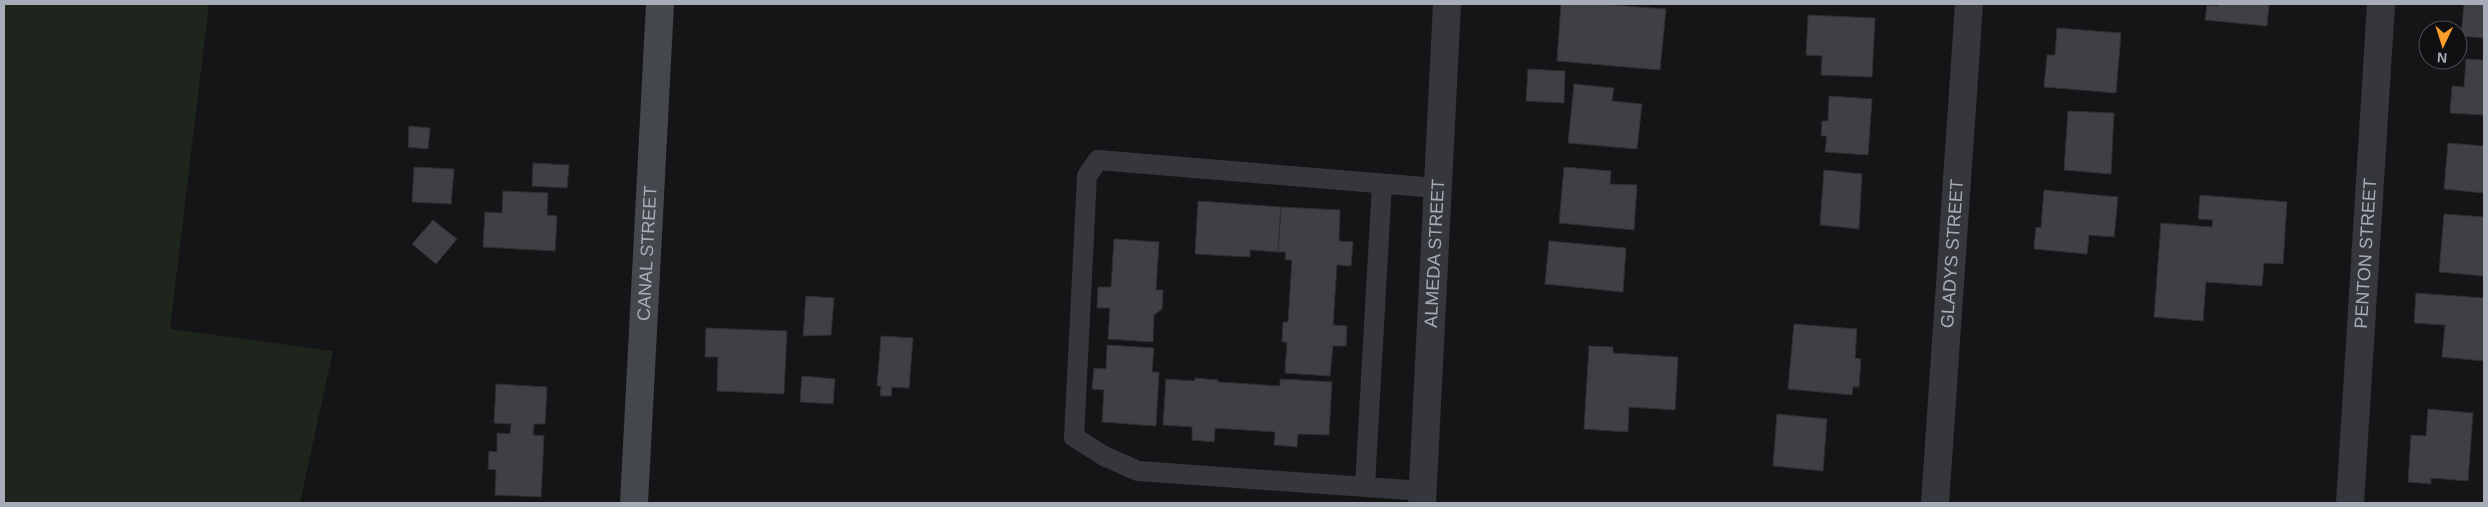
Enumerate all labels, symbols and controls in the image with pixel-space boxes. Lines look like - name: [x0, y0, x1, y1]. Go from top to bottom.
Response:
- north arrow: [2418, 20, 2468, 70]
- text: N: [2436, 50, 2448, 66]
- street label: ALMEDA STREET: [1421, 178, 1448, 328]
- street label: PENTON STREET: [2351, 178, 2380, 329]
- street label: GLADYS STREET: [1937, 179, 1967, 329]
- street label: CANAL STREET: [633, 185, 661, 321]

